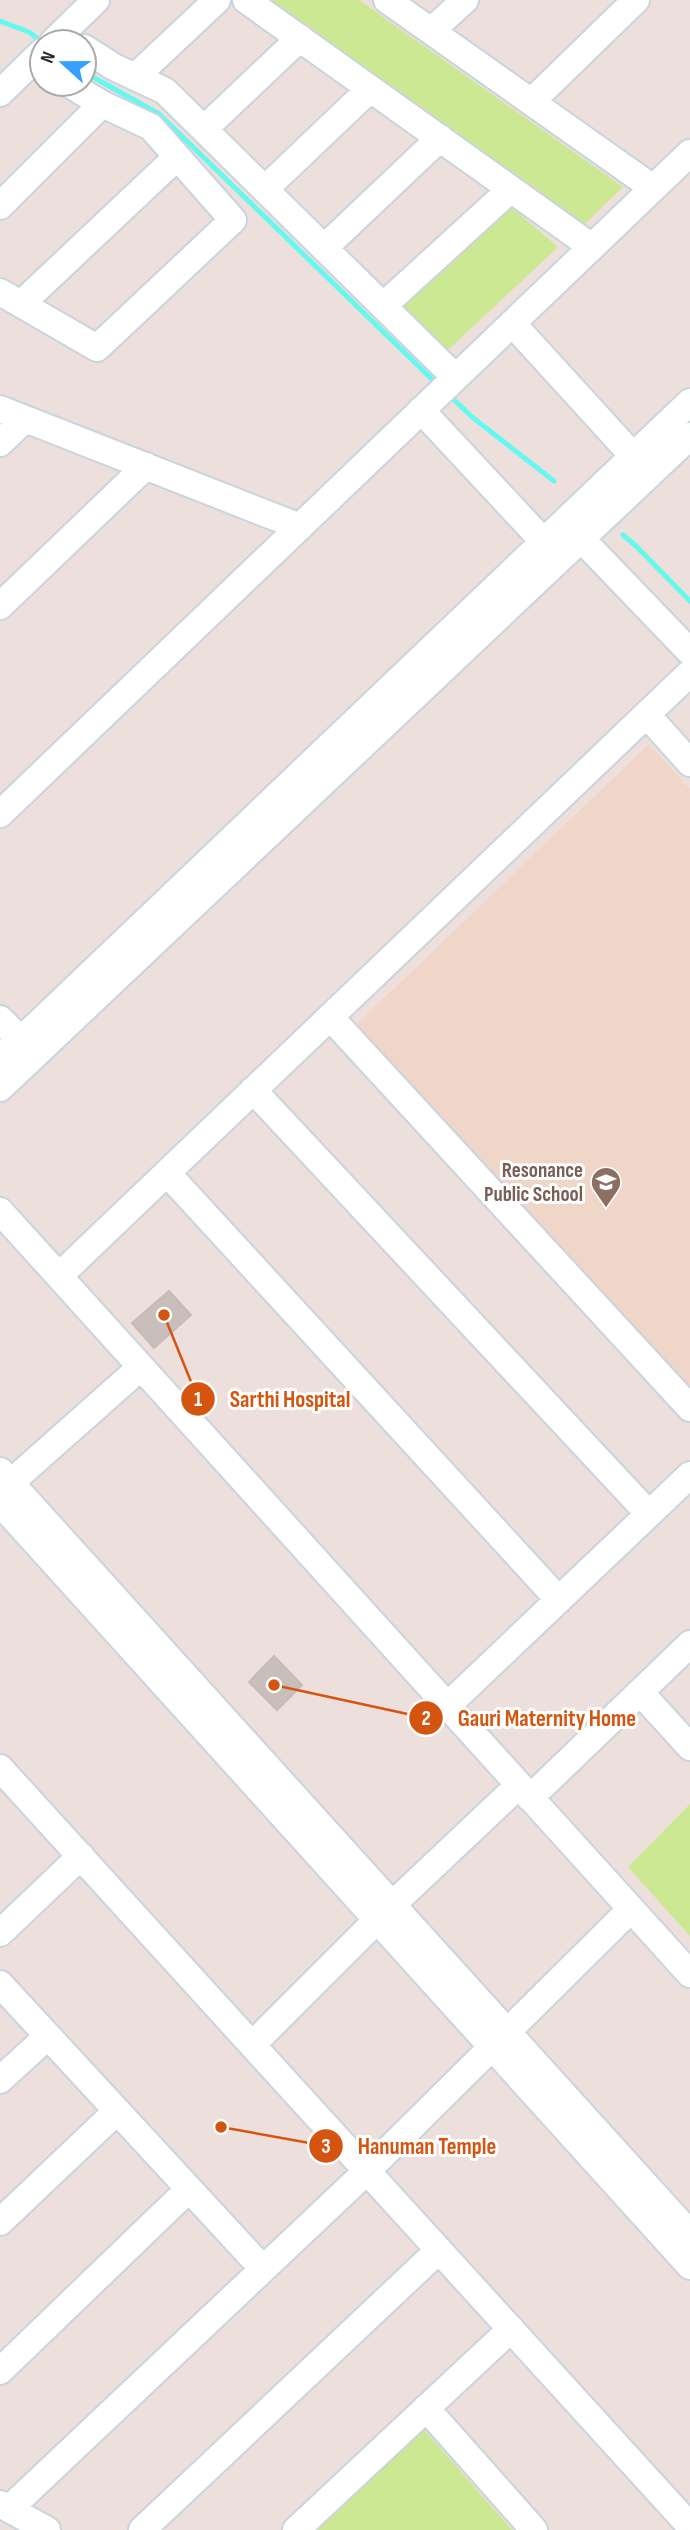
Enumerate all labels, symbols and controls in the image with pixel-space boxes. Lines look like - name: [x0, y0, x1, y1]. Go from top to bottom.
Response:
- north arrow: [28, 28, 98, 98]
- text: N: [36, 49, 61, 66]
- place label: Resonance Public School: [484, 1158, 583, 1207]
- school or university icon: Resonance Public School: [589, 1165, 623, 1209]
- callout: Sarthi Hospital: [180, 1377, 364, 1421]
- text: Sarthi Hospital: [230, 1386, 350, 1414]
- text: 1: [194, 1387, 202, 1412]
- callout: Gauri Maternity Home: [409, 1696, 650, 1740]
- text: Gauri Maternity Home: [458, 1705, 636, 1733]
- text: 2: [421, 1706, 431, 1731]
- callout: Hanuman Temple: [309, 2124, 510, 2168]
- text: Hanuman Temple: [358, 2133, 496, 2161]
- text: 3: [321, 2134, 331, 2159]

